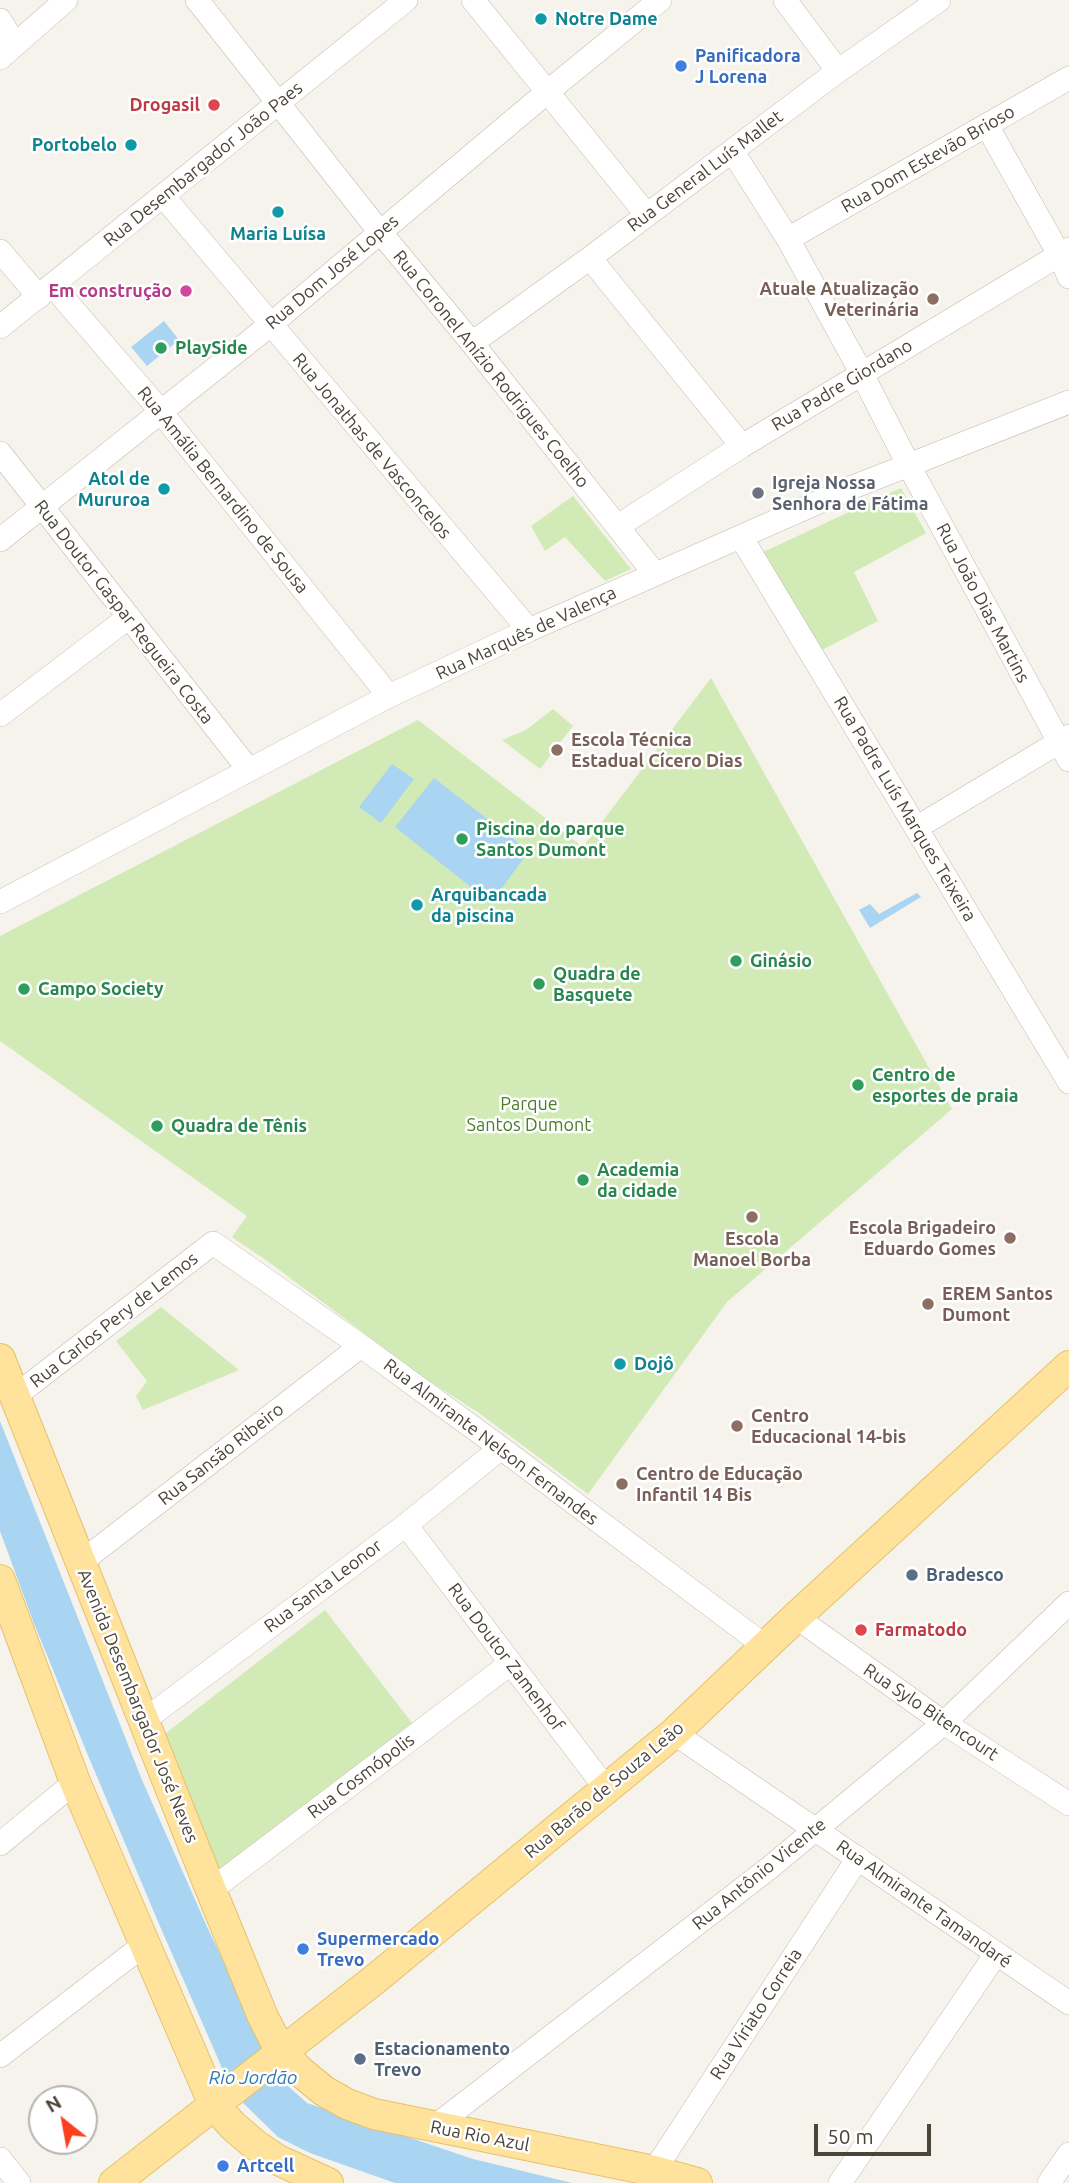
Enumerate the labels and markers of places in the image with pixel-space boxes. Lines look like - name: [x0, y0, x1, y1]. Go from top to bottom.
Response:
- place label: Notre Dame: [555, 8, 658, 30]
- marker: Notre Dame: [533, 11, 549, 27]
- place label: Panificadora J Lorena: [695, 45, 801, 88]
- marker: Panificadora J Lorena: [673, 58, 689, 74]
- place label: Drogasil: [129, 94, 200, 116]
- marker: Drogasil: [206, 97, 222, 113]
- place label: Portobelo: [32, 134, 117, 156]
- marker: Portobelo: [123, 137, 139, 153]
- marker: Maria Luísa: [270, 204, 286, 220]
- place label: Maria Luísa: [230, 223, 326, 245]
- place label: Atuale Atualização Veterinária: [760, 278, 919, 320]
- place label: Em construção: [48, 280, 172, 302]
- marker: Em construção: [178, 283, 194, 299]
- marker: Atuale Atualização Veterinária: [925, 291, 941, 307]
- place label: PlaySide: [175, 337, 248, 359]
- marker: PlaySide: [153, 340, 169, 356]
- place label: Atol de Mururoa: [78, 468, 150, 510]
- place label: Igreja Nossa Senhora de Fátima: [772, 472, 929, 514]
- marker: Atol de Mururoa: [156, 481, 172, 497]
- marker: Igreja Nossa Senhora de Fátima: [750, 485, 766, 501]
- place label: Escola Técnica Estadual Cícero Dias: [571, 729, 742, 772]
- marker: Escola Técnica Estadual Cícero Dias: [549, 742, 565, 758]
- place label: Piscina do parque Santos Dumont: [476, 818, 625, 860]
- marker: Piscina do parque Santos Dumont: [454, 831, 470, 847]
- place label: Arquibancada da piscina: [431, 884, 547, 926]
- marker: Arquibancada da piscina: [409, 897, 425, 913]
- place label: Ginásio: [750, 950, 812, 972]
- marker: Ginásio: [728, 953, 744, 969]
- place label: Quadra de Basquete: [553, 963, 641, 1006]
- marker: Quadra de Basquete: [531, 976, 547, 992]
- place label: Campo Society: [38, 978, 164, 1000]
- marker: Campo Society: [16, 981, 32, 997]
- place label: Centro de esportes de praia: [872, 1064, 1018, 1106]
- marker: Centro de esportes de praia: [850, 1077, 866, 1093]
- place label: Quadra de Tênis: [171, 1115, 307, 1137]
- marker: Quadra de Tênis: [149, 1118, 165, 1134]
- place label: Academia da cidade: [597, 1159, 679, 1202]
- marker: Academia da cidade: [575, 1172, 591, 1188]
- marker: Escola Manoel Borba: [744, 1209, 760, 1225]
- place label: Escola Brigadeiro Eduardo Gomes: [849, 1217, 996, 1260]
- place label: Escola Manoel Borba: [693, 1228, 811, 1270]
- marker: Escola Brigadeiro Eduardo Gomes: [1002, 1230, 1018, 1246]
- place label: EREM Santos Dumont: [942, 1283, 1053, 1326]
- marker: EREM Santos Dumont: [920, 1296, 936, 1312]
- place label: Dojô: [634, 1353, 674, 1375]
- marker: Dojô: [612, 1356, 628, 1372]
- place label: Centro Educacional 14-bis: [751, 1405, 906, 1448]
- marker: Centro Educacional 14-bis: [729, 1418, 745, 1434]
- place label: Centro de Educação Infantil 14 Bis: [636, 1463, 803, 1506]
- marker: Centro de Educação Infantil 14 Bis: [614, 1476, 630, 1492]
- place label: Bradesco: [926, 1564, 1004, 1586]
- marker: Bradesco: [904, 1567, 920, 1583]
- place label: Farmatodo: [875, 1619, 967, 1641]
- marker: Farmatodo: [853, 1622, 869, 1638]
- place label: Supermercado Trevo: [317, 1928, 439, 1970]
- marker: Supermercado Trevo: [295, 1941, 311, 1957]
- place label: Estacionamento Trevo: [374, 2038, 510, 2080]
- marker: Estacionamento Trevo: [352, 2051, 368, 2067]
- place label: Artcell: [237, 2155, 294, 2177]
- marker: Artcell: [215, 2158, 231, 2174]

